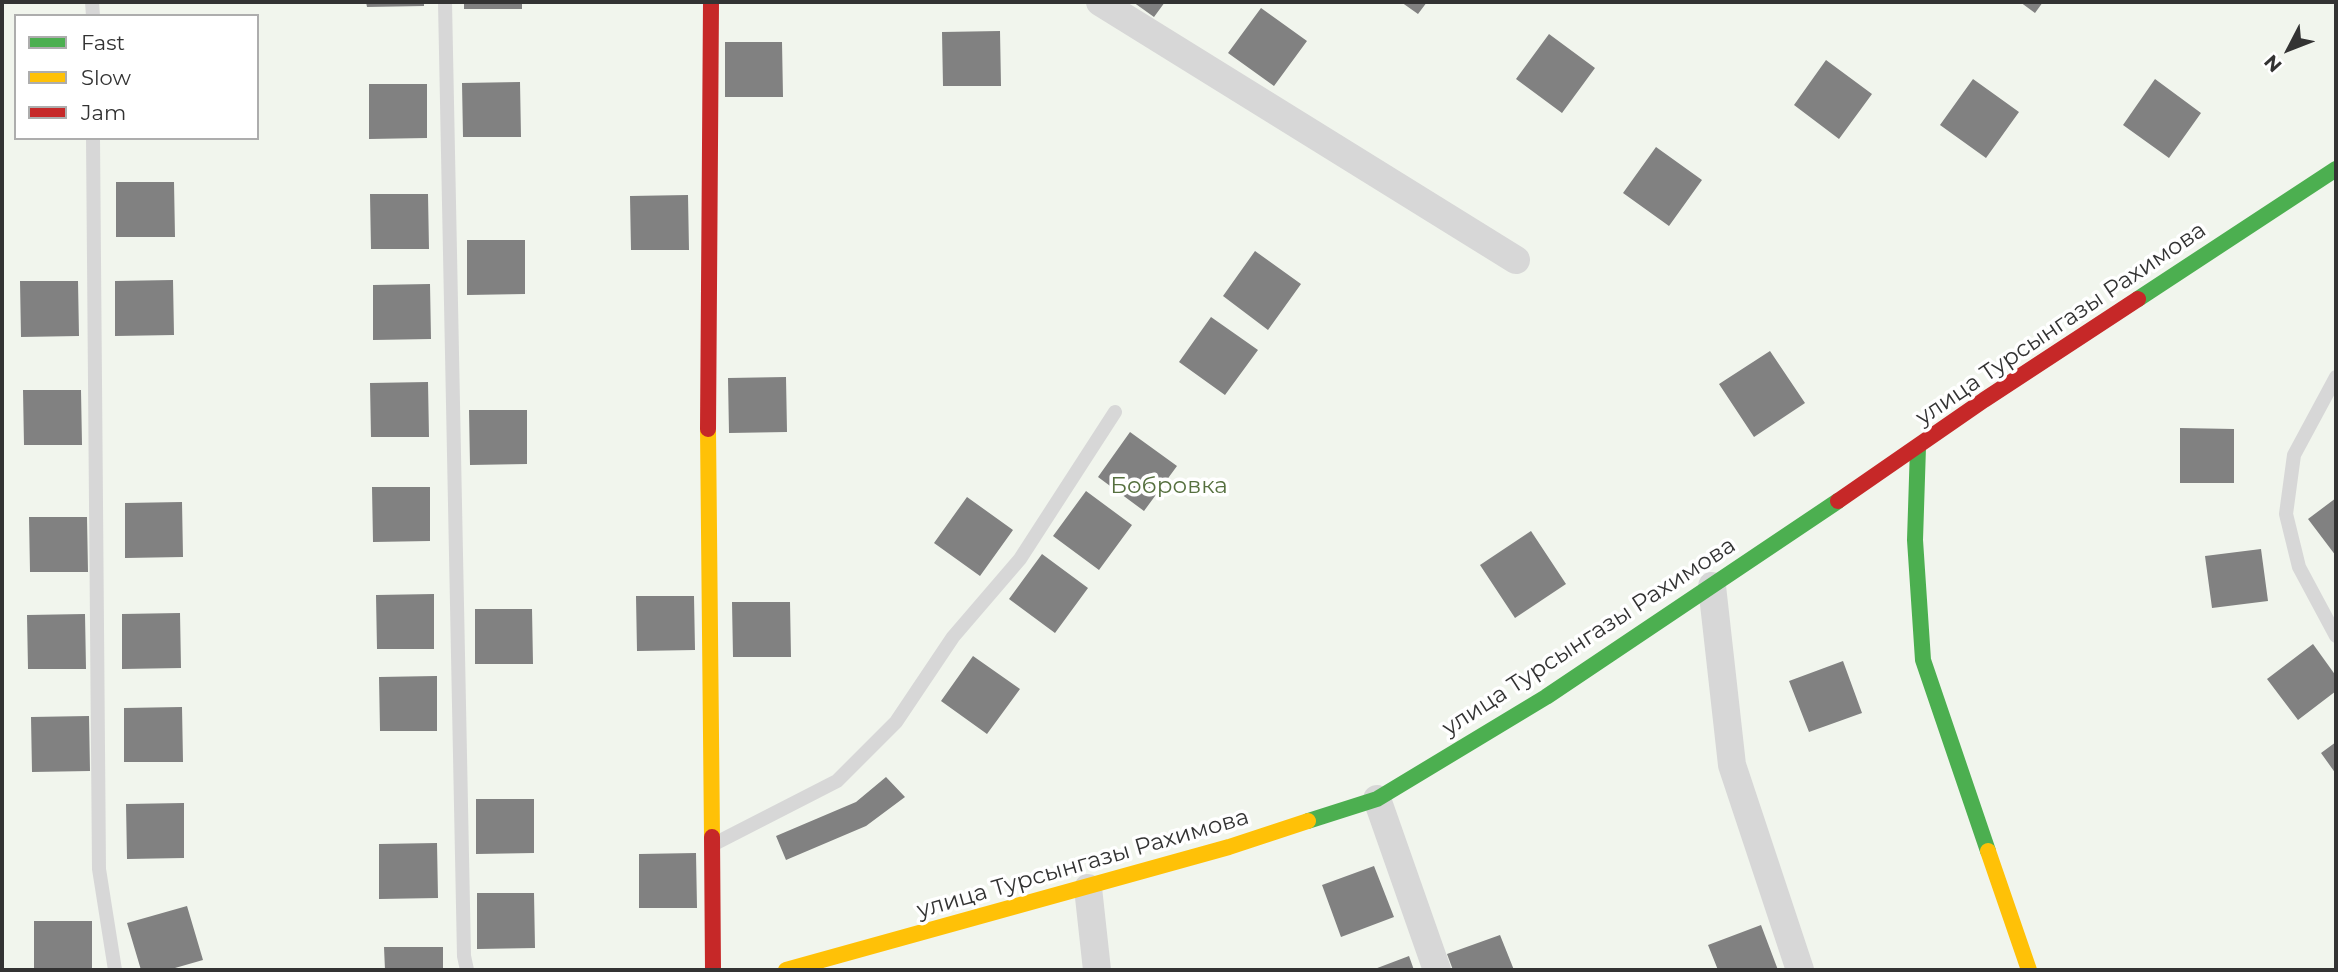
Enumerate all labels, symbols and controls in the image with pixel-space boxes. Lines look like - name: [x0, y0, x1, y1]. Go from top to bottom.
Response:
- legend: [14, 14, 259, 140]
- north arrow: [2254, 14, 2324, 84]
- text: Fast: [81, 30, 125, 55]
- text: N: [2259, 50, 2287, 77]
- text: Slow: [81, 65, 131, 90]
- text: Jam: [81, 100, 126, 125]
- street label: улица Турсынгазы Рахимова: [1911, 216, 2211, 432]
- park label: Бобровка: [1110, 472, 1228, 500]
- street label: улица Турсынгазы Рахимова: [1437, 532, 1741, 742]
- street label: улица Турсынгазы Рахимова: [914, 803, 1252, 925]

